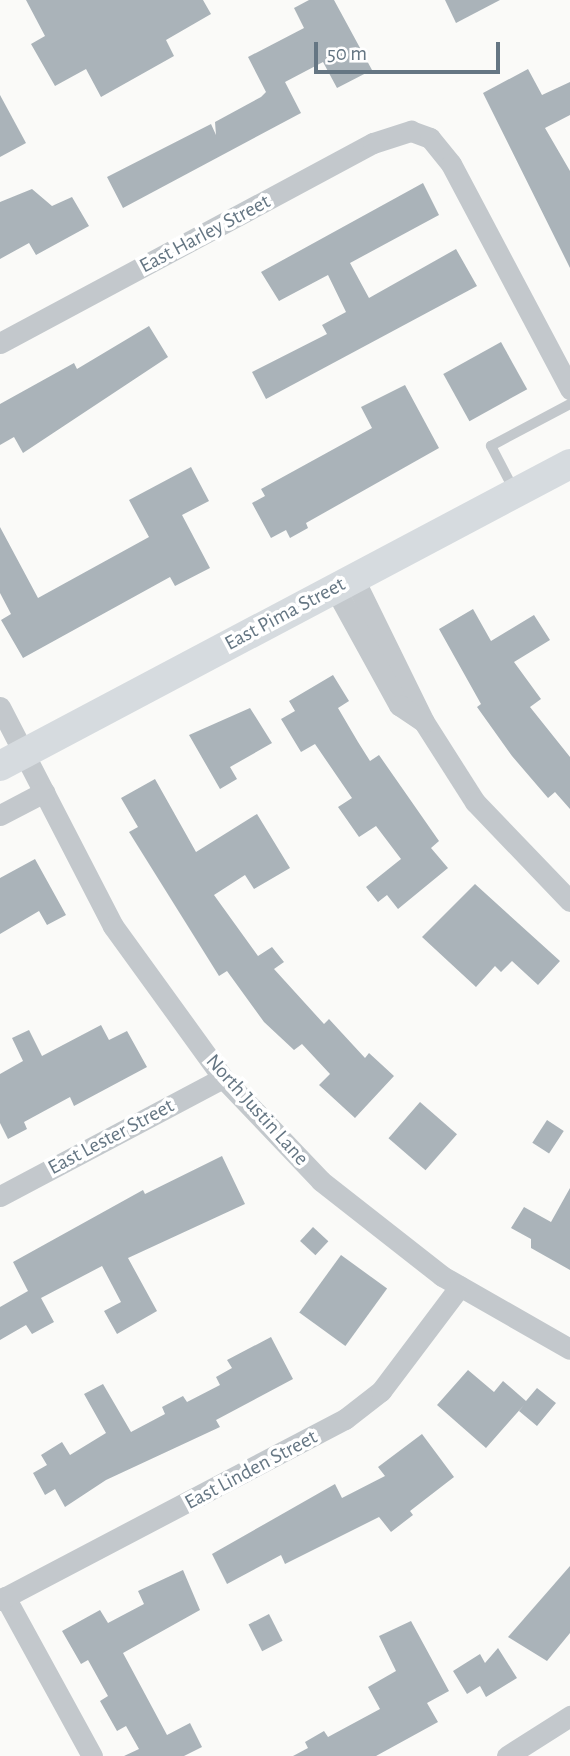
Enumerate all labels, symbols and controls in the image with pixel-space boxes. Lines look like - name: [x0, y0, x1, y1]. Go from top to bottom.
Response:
- scale bar: [318, 28, 504, 72]
- text: 50 m: [327, 43, 367, 64]
- street label: East Harley Street: [135, 189, 275, 279]
- street label: East Pima Street: [220, 572, 350, 656]
- street label: North Justin Lane: [200, 1049, 314, 1171]
- street label: East Lester Street: [44, 1093, 178, 1181]
- street label: East Linden Street: [181, 1425, 321, 1515]

